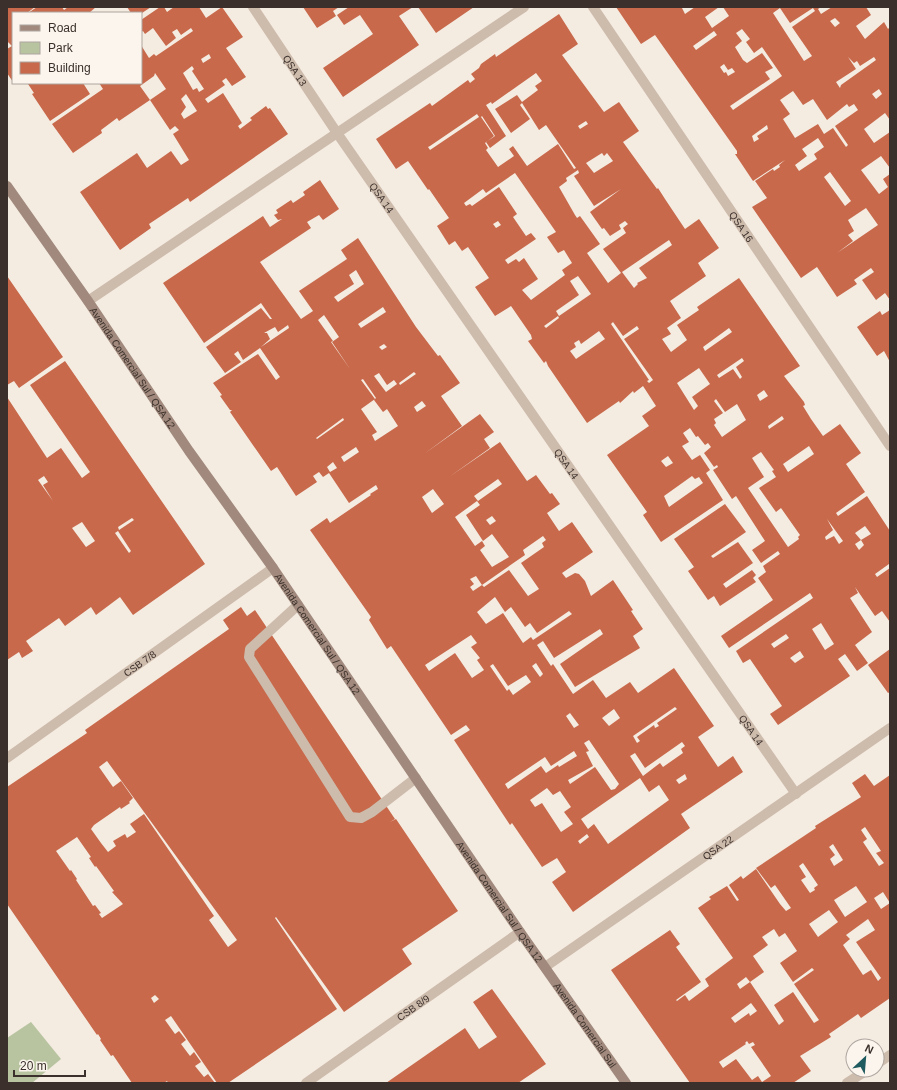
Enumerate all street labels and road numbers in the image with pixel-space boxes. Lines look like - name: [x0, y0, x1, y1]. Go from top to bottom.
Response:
- street label: QSA 13: [281, 53, 310, 88]
- street label: QSA 14: [367, 180, 396, 215]
- street label: QSA 16: [727, 209, 756, 244]
- street label: Avenida Comercial Sul / QSA 12: [88, 305, 178, 431]
- street label: QSA 14: [552, 446, 581, 481]
- street label: Avenida Comercial Sul / QSA 12: [273, 571, 363, 697]
- street label: CSB 7/8: [121, 648, 158, 679]
- street label: QSA 14: [737, 712, 766, 747]
- street label: QSA 22: [700, 833, 735, 862]
- street label: Avenida Comercial Sul / QSA 12: [455, 839, 545, 965]
- street label: Avenida Comercial Sul: [552, 980, 619, 1069]
- street label: CSB 8/9: [395, 992, 432, 1023]

